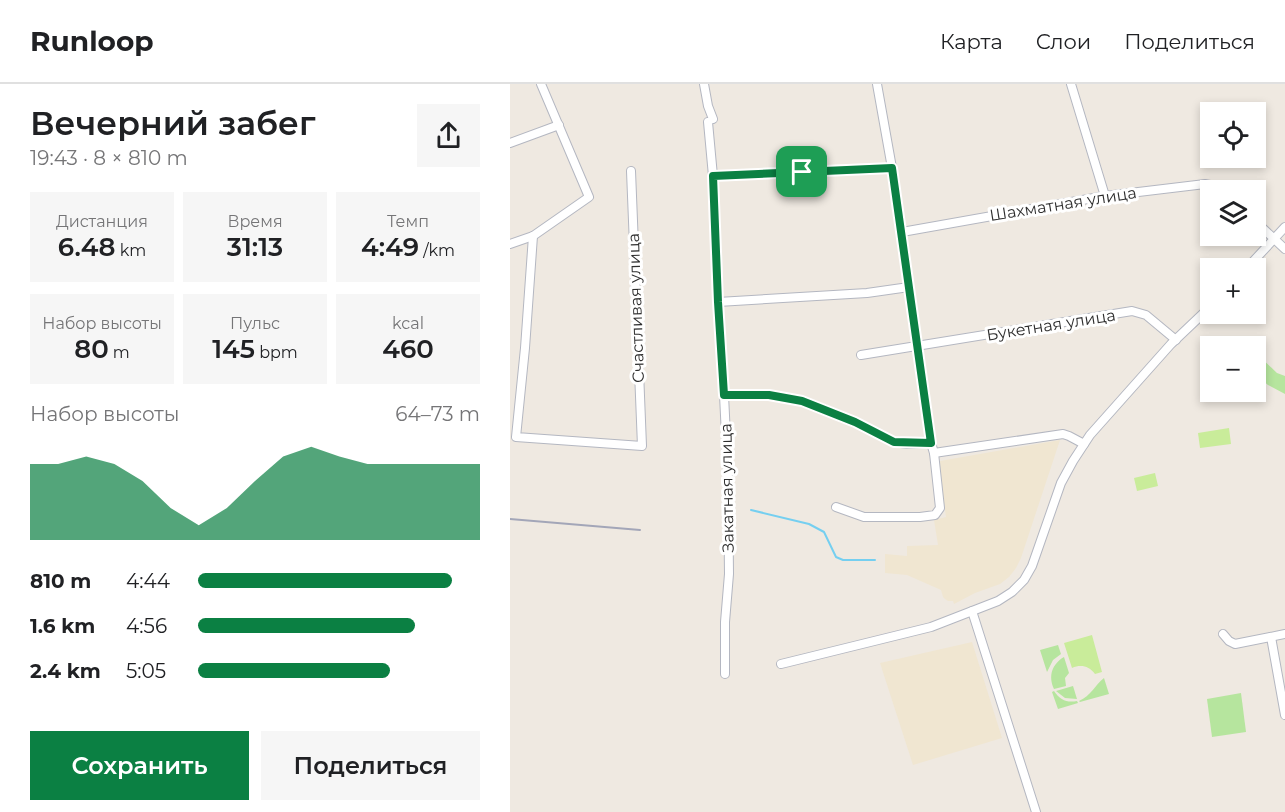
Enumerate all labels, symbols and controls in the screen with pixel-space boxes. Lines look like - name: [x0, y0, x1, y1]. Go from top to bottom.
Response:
- text: Runloop: [30, 24, 154, 58]
- text: Карта: [940, 29, 1003, 54]
- text: Слои: [1036, 29, 1091, 54]
- text: Поделиться: [1124, 29, 1255, 54]
- map controls: [1200, 102, 1266, 402]
- button: locate: [1200, 102, 1266, 168]
- text: Вечерний забег: [30, 103, 316, 143]
- button: share: [417, 104, 480, 167]
- text: 19:43 · 8 × 810 m: [30, 146, 188, 170]
- pin: [776, 146, 827, 197]
- icon: arrive: [785, 155, 818, 188]
- button: layers: [1200, 180, 1266, 246]
- street label: Шахматная улица: [988, 183, 1138, 225]
- text: Дистанция: [56, 212, 148, 231]
- text: Время: [227, 212, 283, 231]
- text: Темп: [387, 212, 429, 231]
- text: 6.48: [58, 231, 116, 263]
- text: 31:13: [227, 231, 283, 263]
- text: 4:49: [361, 231, 419, 263]
- street label: Счастливая улица: [624, 233, 648, 383]
- text: km: [116, 241, 146, 260]
- text: /km: [419, 241, 455, 260]
- button: +: [1200, 258, 1266, 324]
- street label: Букетная улица: [985, 305, 1117, 345]
- text: Набор высоты: [42, 314, 162, 333]
- text: Пульс: [230, 314, 280, 333]
- text: kcal: [392, 314, 424, 333]
- text: 80: [74, 333, 109, 365]
- text: 145: [212, 333, 255, 365]
- text: 460: [382, 333, 434, 365]
- button: −: [1200, 336, 1266, 402]
- text: m: [109, 343, 130, 362]
- text: bpm: [255, 343, 298, 362]
- text: Набор высоты: [30, 402, 179, 426]
- text: 64–73 m: [395, 402, 480, 426]
- street label: Закатная улица: [716, 423, 738, 553]
- text: 810 m: [30, 569, 91, 593]
- text: 4:44: [126, 569, 170, 593]
- text: 1.6 km: [30, 614, 95, 638]
- text: 4:56: [126, 614, 167, 638]
- text: 2.4 km: [30, 659, 101, 683]
- text: 5:05: [126, 659, 166, 683]
- button: Сохранить: [30, 731, 249, 800]
- button: Поделиться: [261, 731, 480, 800]

